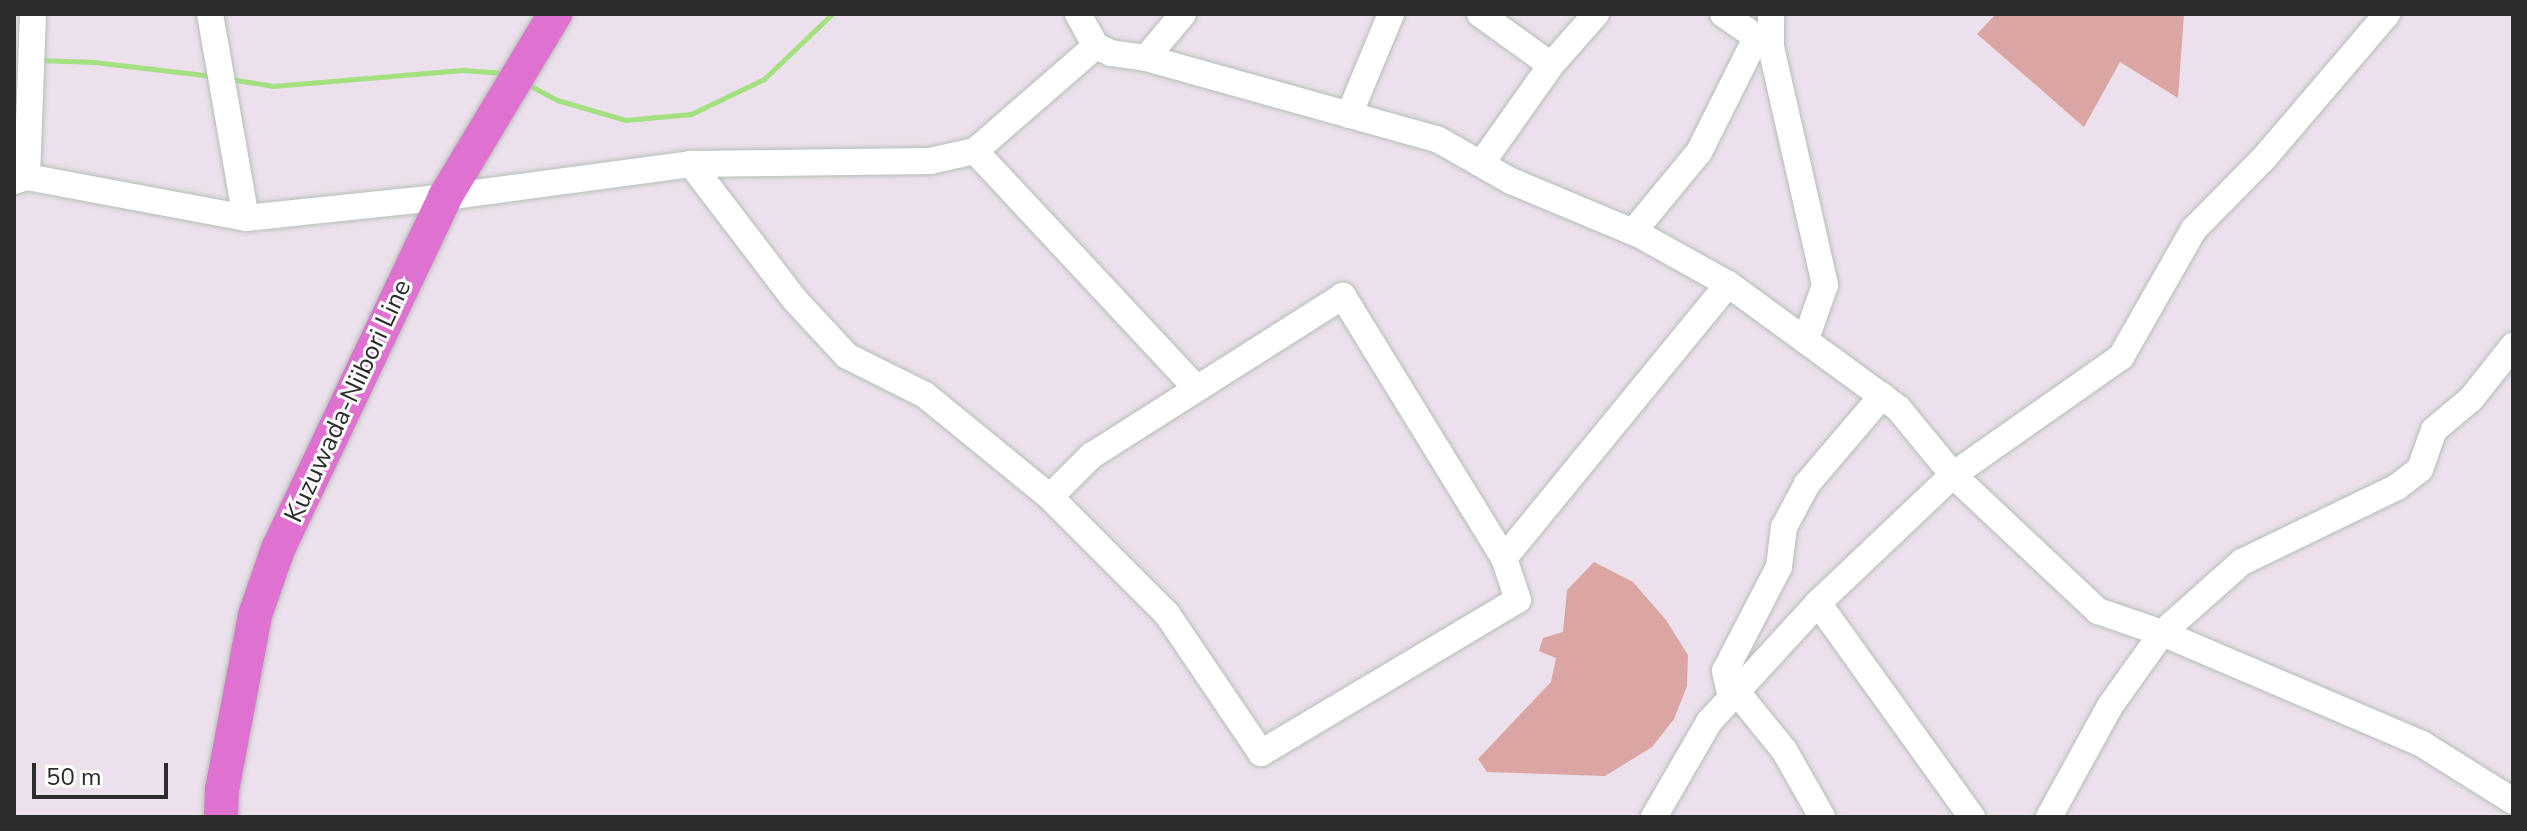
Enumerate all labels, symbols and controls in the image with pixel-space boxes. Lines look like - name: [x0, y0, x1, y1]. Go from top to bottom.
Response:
- street label: Kuzuwada-Niibori Line: [278, 275, 418, 527]
- scale bar: [36, 747, 172, 797]
- text: 50 m: [46, 761, 102, 793]

